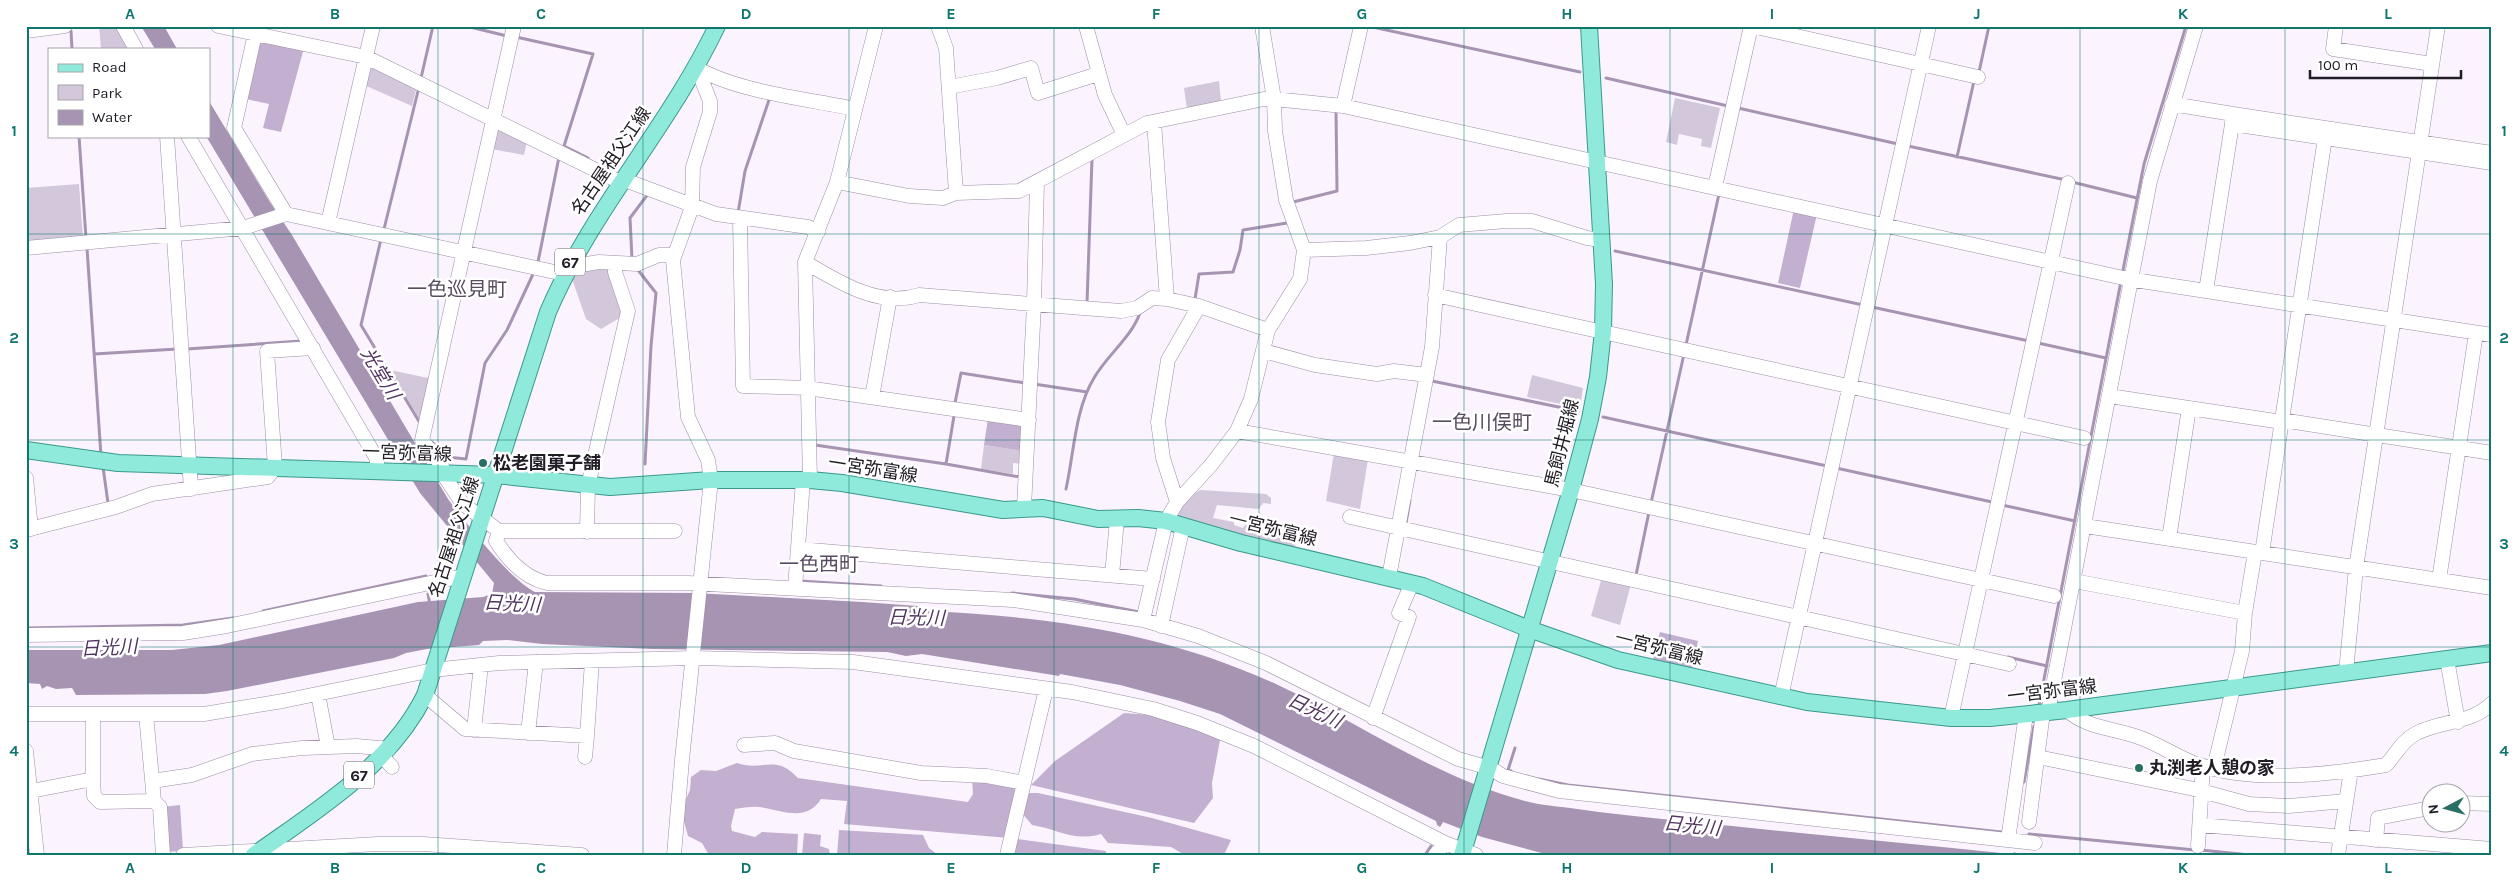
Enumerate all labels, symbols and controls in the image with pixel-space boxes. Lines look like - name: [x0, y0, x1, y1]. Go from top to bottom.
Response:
- text: A: [125, 4, 135, 23]
- text: B: [330, 4, 340, 23]
- text: C: [536, 4, 546, 23]
- text: D: [741, 4, 752, 23]
- text: E: [946, 4, 956, 23]
- text: F: [1152, 4, 1161, 23]
- text: G: [1357, 4, 1367, 23]
- text: H: [1561, 4, 1573, 23]
- text: I: [1770, 4, 1774, 23]
- text: J: [1973, 4, 1981, 23]
- text: K: [2178, 4, 2189, 23]
- text: L: [2384, 4, 2392, 23]
- legend: [48, 48, 210, 138]
- scale bar: [2310, 48, 2462, 80]
- text: 100 m: [2318, 56, 2358, 74]
- text: Road: [92, 58, 127, 76]
- text: Park: [92, 84, 122, 102]
- street label: 名古屋祖父江線: [567, 103, 655, 219]
- text: Water: [92, 108, 133, 126]
- text: 1: [11, 121, 17, 140]
- text: 1: [2501, 121, 2507, 140]
- road number: 67: [555, 248, 585, 276]
- district label: 一色巡見町: [407, 278, 507, 301]
- text: 2: [9, 328, 19, 347]
- text: 2: [2499, 328, 2509, 347]
- water label: 光堂川: [356, 343, 405, 405]
- street label: 馬飼井堀線: [1540, 397, 1584, 489]
- district label: 一色川俣町: [1432, 411, 1532, 434]
- street label: 一宮弥富線: [362, 440, 452, 466]
- street label: 一宮弥富線: [827, 451, 919, 487]
- place label: 松老園菓子舗: [493, 452, 601, 474]
- marker: 松老園菓子舗: [477, 457, 489, 469]
- street label: 名古屋祖父江線: [424, 474, 484, 600]
- street label: 一宮弥富線: [1227, 507, 1319, 551]
- text: 3: [9, 534, 19, 553]
- text: 3: [2499, 534, 2509, 553]
- district label: 一色西町: [779, 553, 859, 576]
- water label: 日光川: [483, 592, 543, 617]
- water label: 日光川: [887, 607, 947, 630]
- street label: 一宮弥富線: [1613, 626, 1705, 670]
- water label: 日光川: [80, 635, 140, 660]
- street label: 一宮弥富線: [2006, 675, 2098, 707]
- water label: 日光川: [1284, 689, 1347, 734]
- text: 4: [9, 741, 19, 760]
- text: 4: [2499, 741, 2509, 760]
- place label: 丸渕老人憩の家: [2149, 757, 2275, 779]
- road number: 67: [344, 762, 374, 788]
- marker: 丸渕老人憩の家: [2133, 762, 2145, 774]
- north arrow: [2420, 784, 2470, 834]
- text: N: [2425, 803, 2443, 815]
- water label: 日光川: [1662, 812, 1723, 840]
- text: A: [125, 858, 135, 877]
- text: B: [330, 858, 340, 877]
- text: C: [536, 858, 546, 877]
- text: D: [741, 858, 752, 877]
- text: E: [946, 858, 956, 877]
- text: F: [1152, 858, 1161, 877]
- text: G: [1357, 858, 1367, 877]
- text: H: [1561, 858, 1573, 877]
- text: I: [1770, 858, 1774, 877]
- text: J: [1973, 858, 1981, 877]
- text: K: [2178, 858, 2189, 877]
- text: L: [2384, 858, 2392, 877]

